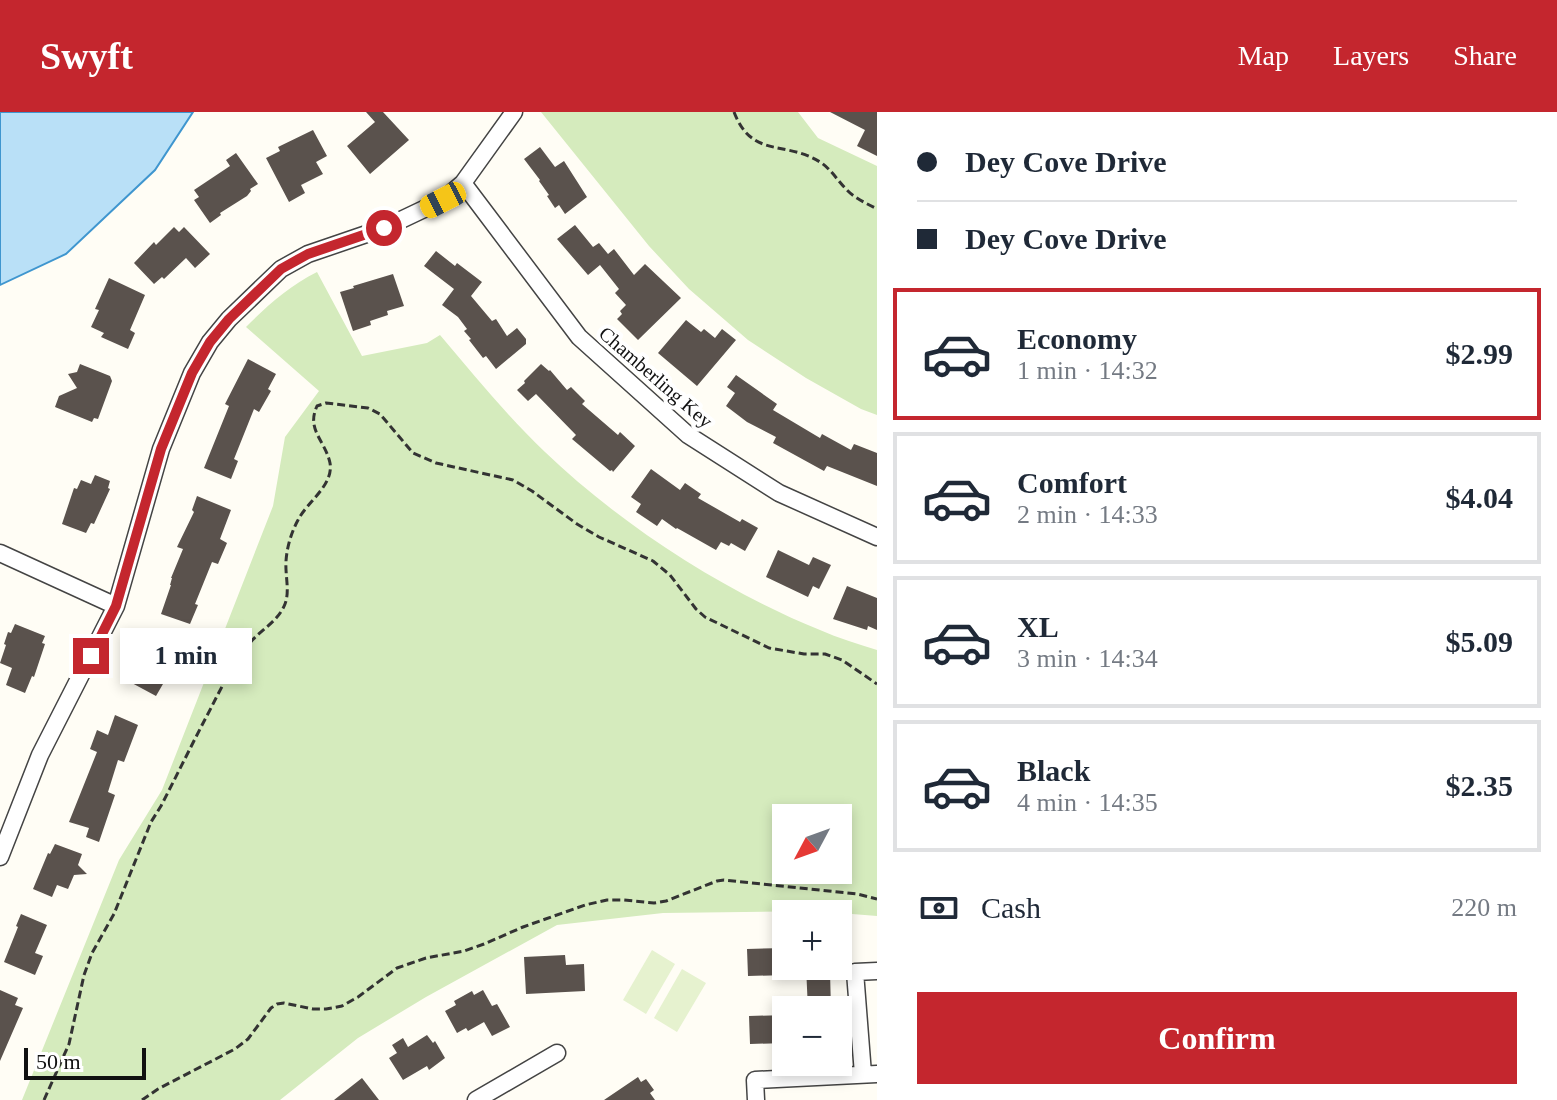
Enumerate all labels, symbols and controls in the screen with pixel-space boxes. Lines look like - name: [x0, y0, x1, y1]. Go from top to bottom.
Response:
- text: Swyft: [40, 35, 133, 77]
- text: Map: [1238, 40, 1289, 71]
- text: Layers: [1333, 40, 1409, 71]
- text: Share: [1453, 40, 1517, 71]
- text: Dey Cove Drive: [965, 145, 1167, 178]
- car: [416, 178, 470, 222]
- route start: [366, 210, 402, 246]
- text: Dey Cove Drive: [965, 222, 1167, 255]
- icon: car: [921, 318, 993, 390]
- street label: Chamberling Key: [594, 322, 717, 433]
- text: Economy: [1017, 322, 1137, 355]
- text: $2.99: [1446, 337, 1513, 370]
- text: 1 min · 14:32: [1017, 356, 1158, 385]
- icon: car: [921, 462, 993, 534]
- text: Comfort: [1017, 466, 1127, 499]
- text: $4.04: [1446, 481, 1513, 514]
- text: 2 min · 14:33: [1017, 500, 1158, 529]
- icon: car: [921, 606, 993, 678]
- text: XL: [1017, 610, 1059, 643]
- text: $5.09: [1446, 625, 1513, 658]
- callout: 1 min: [119, 628, 251, 684]
- route end: [73, 638, 109, 674]
- text: 1 min: [155, 641, 217, 670]
- text: 3 min · 14:34: [1017, 644, 1158, 673]
- icon: car: [921, 750, 993, 822]
- text: Black: [1017, 754, 1090, 787]
- text: $2.35: [1446, 769, 1513, 802]
- text: 4 min · 14:35: [1017, 788, 1158, 817]
- north arrow: [772, 804, 852, 884]
- map controls: [772, 804, 852, 1076]
- icon: cash: [917, 886, 961, 930]
- text: Cash: [981, 891, 1041, 924]
- text: 220 m: [1451, 893, 1517, 922]
- button: +: [772, 900, 852, 980]
- button: Confirm: [917, 992, 1517, 1084]
- button: −: [772, 996, 852, 1076]
- scale bar: [24, 1044, 146, 1080]
- text: 50 m: [36, 1049, 81, 1074]

